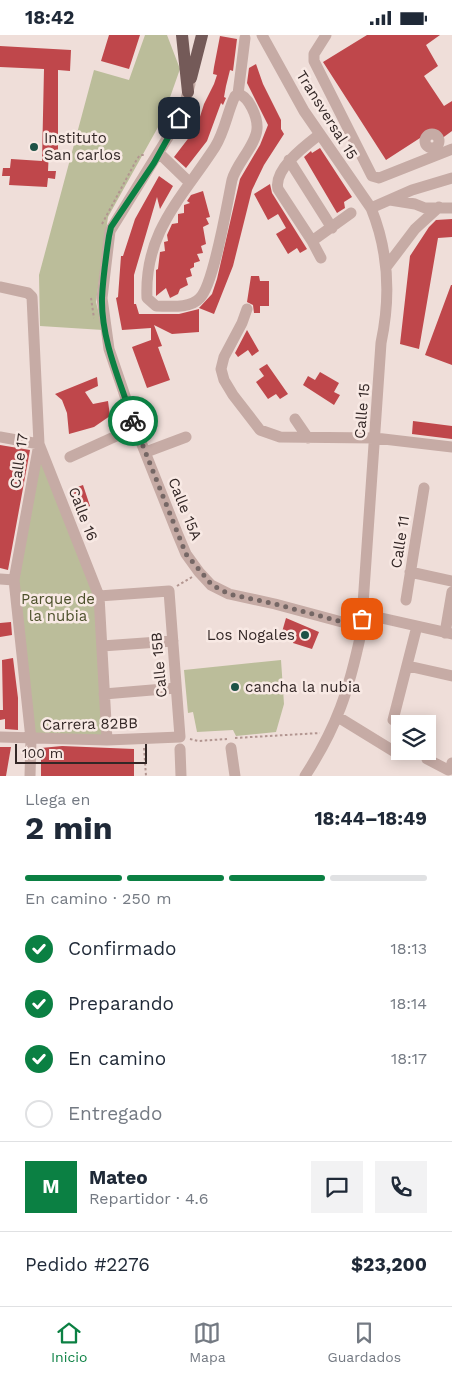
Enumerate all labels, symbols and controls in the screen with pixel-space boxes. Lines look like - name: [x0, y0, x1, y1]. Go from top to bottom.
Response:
- text: 18:42: [25, 6, 74, 29]
- street label: Transversal 15: [292, 67, 362, 163]
- pin: [158, 97, 200, 139]
- icon: home: [165, 104, 193, 132]
- place label: Instituto San carlos: [44, 129, 121, 164]
- marker: Instituto San carlos: [28, 141, 40, 153]
- street label: Calle 15: [351, 382, 373, 440]
- courier: [108, 396, 158, 446]
- icon: bike: [119, 407, 147, 435]
- street label: Calle 17: [6, 432, 32, 490]
- street label: Calle 15A: [164, 475, 206, 543]
- street label: Calle 16: [64, 484, 102, 544]
- street label: Calle 11: [387, 514, 413, 570]
- park label: Parque de la nubia: [21, 590, 95, 625]
- pin: [341, 598, 383, 640]
- icon: bag: [348, 605, 376, 633]
- place label: Los Nogales: [207, 626, 295, 644]
- marker: Los Nogales: [299, 629, 311, 641]
- street label: Calle 15B: [147, 631, 171, 699]
- place label: cancha la nubia: [245, 678, 361, 696]
- marker: cancha la nubia: [229, 681, 241, 693]
- street label: Carrera 82BB: [42, 714, 138, 734]
- map controls: [391, 715, 436, 760]
- button: layers: [391, 715, 436, 760]
- scale bar: [15, 741, 148, 764]
- text: 100 m: [22, 745, 63, 761]
- text: Llega en: [25, 790, 91, 809]
- text: 18:44–18:49: [314, 807, 427, 830]
- text: 2 min: [25, 809, 113, 847]
- text: En camino · 250 m: [25, 889, 171, 908]
- icon: check: [25, 935, 53, 963]
- text: Confirmado: [68, 937, 177, 960]
- text: 18:13: [391, 939, 427, 958]
- icon: check: [25, 990, 53, 1018]
- text: Preparando: [68, 992, 174, 1015]
- text: 18:14: [390, 994, 427, 1013]
- icon: check: [25, 1045, 53, 1073]
- text: En camino: [68, 1047, 166, 1070]
- text: 18:17: [391, 1049, 427, 1068]
- text: Entregado: [68, 1102, 162, 1125]
- button: chat: [311, 1161, 363, 1213]
- button: phone: [375, 1161, 427, 1213]
- text: Mateo: [89, 1166, 148, 1189]
- text: M: [42, 1175, 60, 1198]
- text: Repartidor · 4.6: [89, 1189, 208, 1208]
- text: Pedido #2276: [25, 1253, 150, 1276]
- text: $23,200: [351, 1253, 427, 1276]
- tab: Inicio: [51, 1319, 87, 1365]
- tab: Mapa: [189, 1319, 226, 1365]
- tab: Guardados: [328, 1319, 401, 1365]

